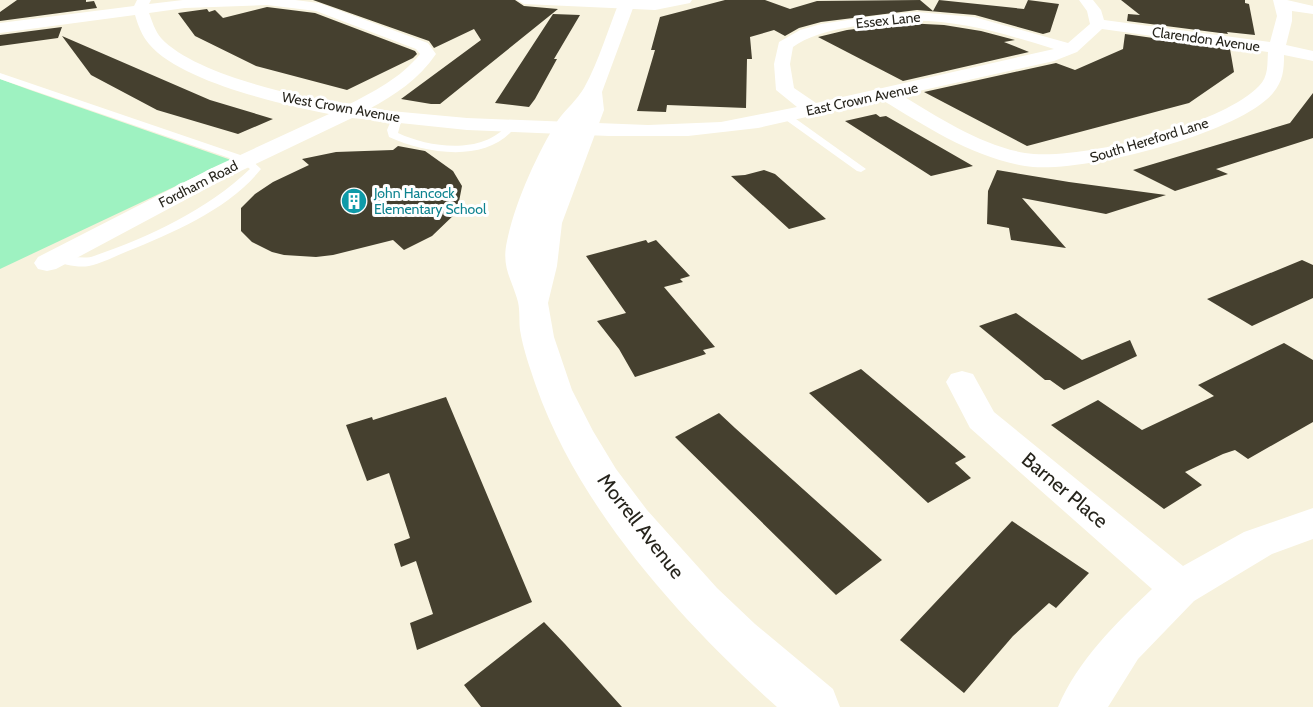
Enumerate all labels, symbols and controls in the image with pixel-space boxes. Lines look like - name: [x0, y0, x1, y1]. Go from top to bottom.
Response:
- street label: Essex Lane: [855, 8, 921, 32]
- street label: Clarendon Avenue: [1151, 23, 1261, 55]
- street label: East Crown Avenue: [804, 78, 920, 120]
- street label: West Crown Avenue: [281, 88, 401, 126]
- street label: South Hereford Lane: [1088, 113, 1210, 167]
- street label: Fordham Road: [155, 156, 241, 212]
- place label: John Hancock Elementary School: [373, 184, 487, 218]
- building icon: John Hancock Elementary School: [339, 186, 369, 216]
- street label: Barner Place: [1017, 447, 1113, 533]
- street label: Morrell Avenue: [592, 469, 690, 583]

